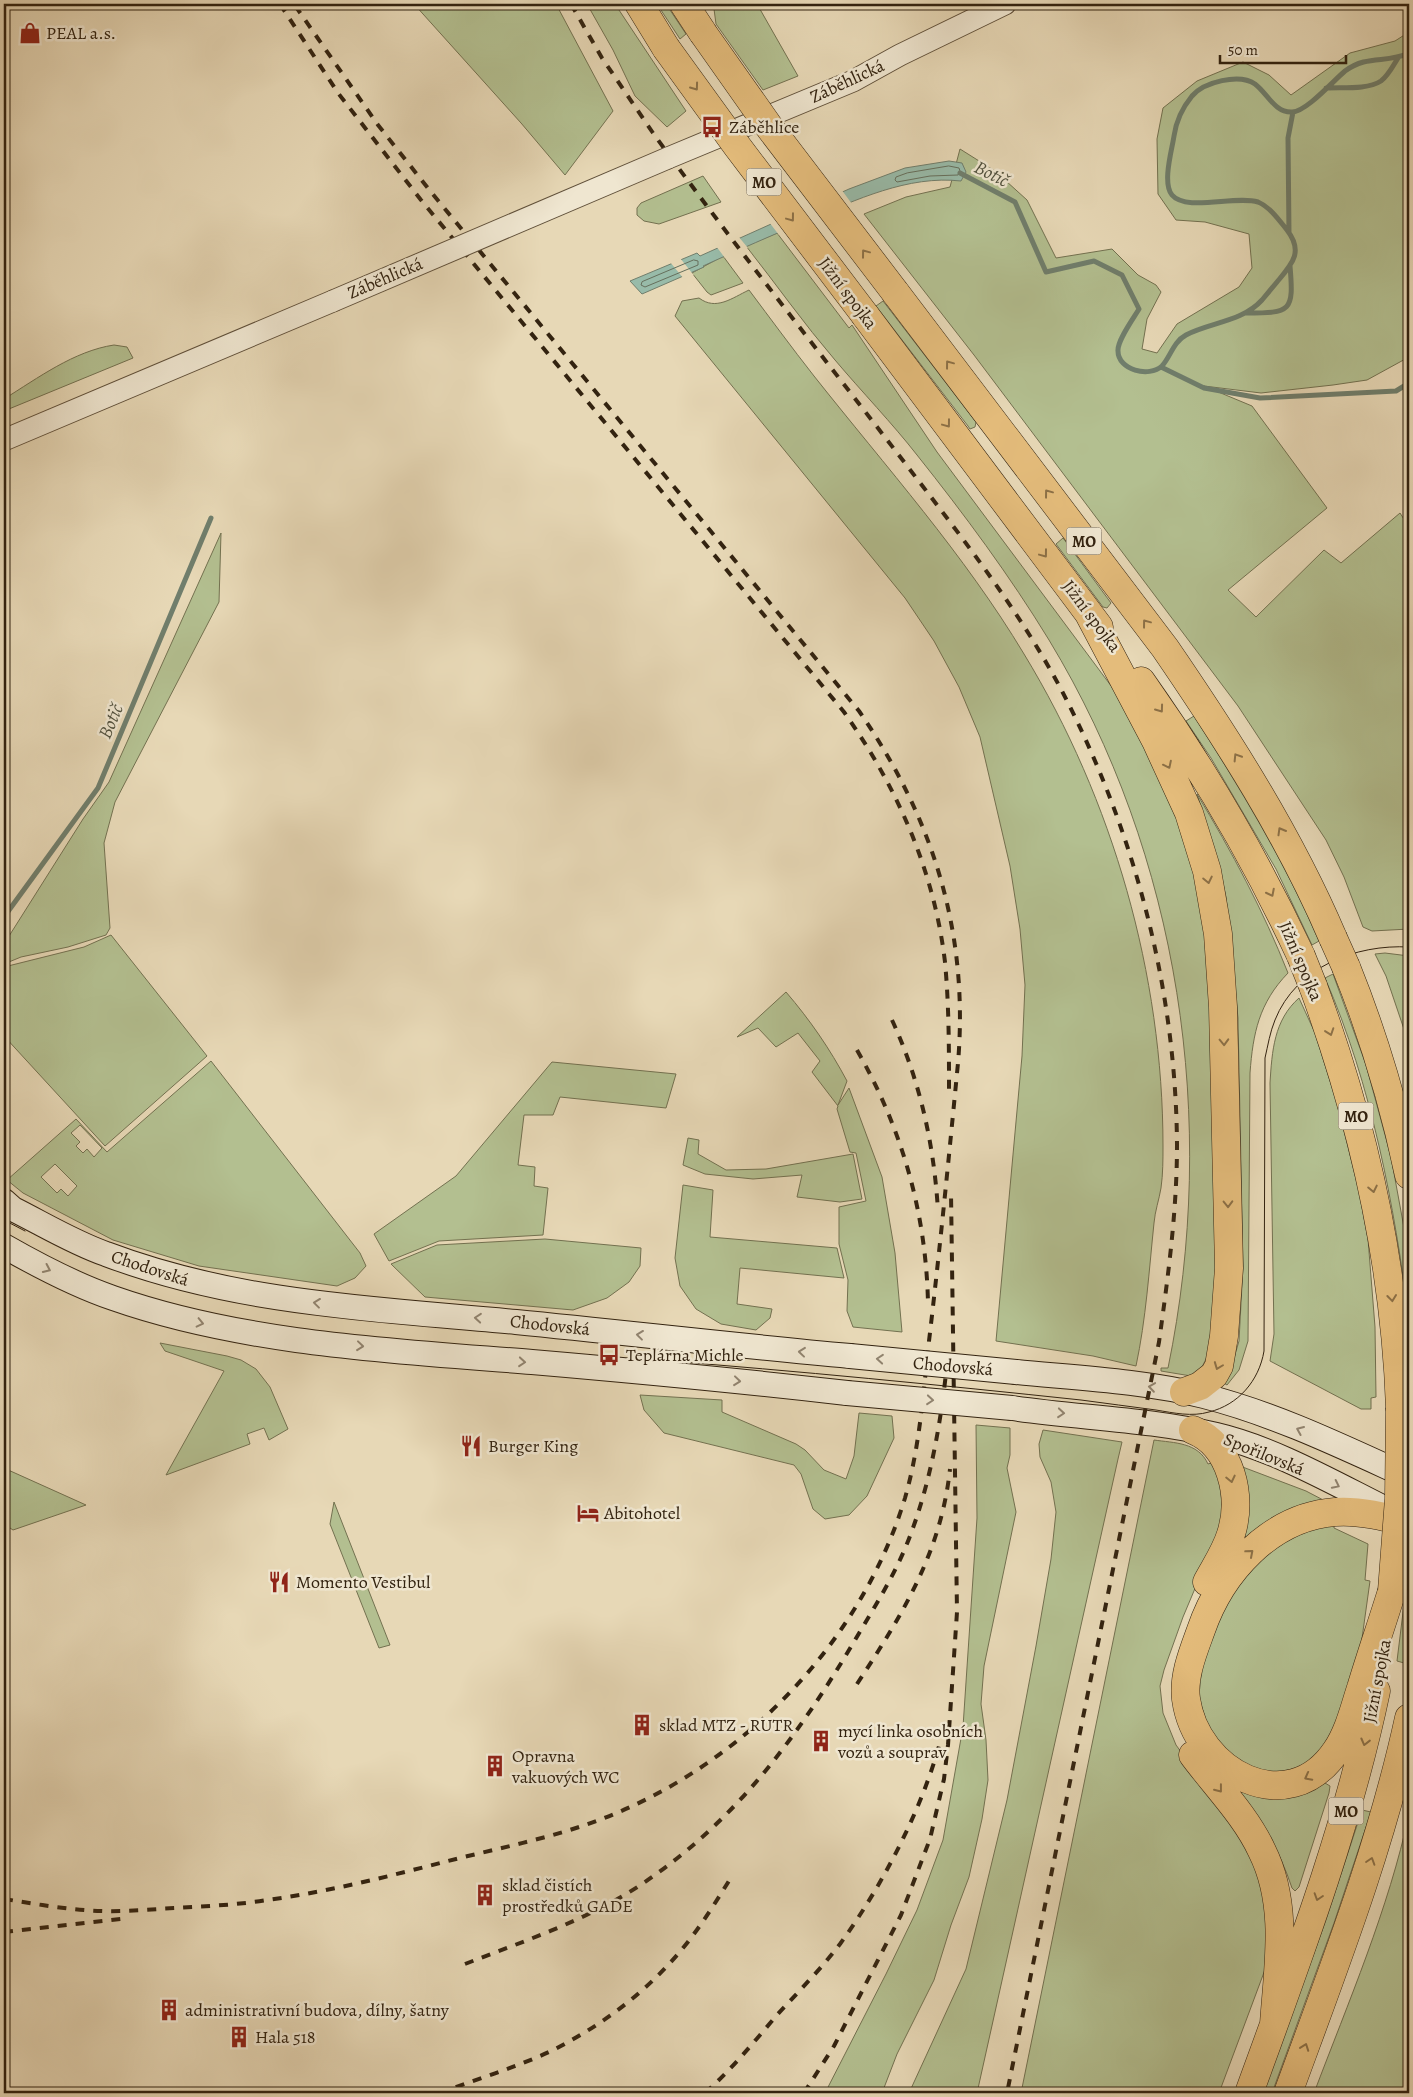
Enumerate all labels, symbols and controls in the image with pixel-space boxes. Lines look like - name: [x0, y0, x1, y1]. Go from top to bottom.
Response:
- shop icon: PEAL a.s.: [17, 20, 43, 46]
- place label: PEAL a.s.: [46, 21, 116, 45]
- scale bar: [1220, 32, 1347, 64]
- text: 50 m: [1228, 40, 1258, 60]
- street label: Záběhlická: [806, 53, 889, 109]
- one-way arrow: [689, 81, 697, 90]
- bus stop icon: Záběhlice: [699, 114, 725, 140]
- place label: Záběhlice: [729, 115, 799, 139]
- water label: Botič: [970, 154, 1014, 194]
- road number: MO: [746, 168, 782, 196]
- one-way arrow: [785, 212, 794, 222]
- one-way arrow: [862, 249, 871, 259]
- street label: Záběhlická: [344, 251, 427, 305]
- street label: Jižní spojka: [813, 252, 883, 334]
- one-way arrow: [947, 361, 955, 370]
- one-way arrow: [941, 418, 949, 427]
- one-way arrow: [1045, 490, 1053, 499]
- road number: MO: [1066, 528, 1102, 554]
- one-way arrow: [1039, 548, 1047, 557]
- street label: Jižní spojka: [1057, 575, 1127, 657]
- one-way arrow: [1143, 620, 1151, 629]
- water label: Botič: [92, 699, 130, 743]
- one-way arrow: [1154, 703, 1163, 712]
- one-way arrow: [1233, 754, 1243, 763]
- one-way arrow: [1162, 760, 1172, 769]
- one-way arrow: [1277, 828, 1287, 837]
- one-way arrow: [1203, 876, 1213, 885]
- one-way arrow: [1265, 887, 1275, 896]
- street label: Jižní spojka: [1273, 917, 1329, 1005]
- one-way arrow: [1324, 1028, 1334, 1036]
- one-way arrow: [1218, 1038, 1229, 1046]
- road number: MO: [1338, 1102, 1374, 1130]
- one-way arrow: [1367, 1184, 1378, 1193]
- one-way arrow: [1223, 1201, 1233, 1209]
- street label: Chodovská: [108, 1244, 193, 1292]
- one-way arrow: [41, 1263, 50, 1273]
- one-way arrow: [1386, 1294, 1397, 1302]
- one-way arrow: [312, 1298, 320, 1309]
- street label: Chodovská: [509, 1309, 592, 1341]
- one-way arrow: [474, 1313, 482, 1324]
- one-way arrow: [195, 1317, 204, 1328]
- one-way arrow: [636, 1330, 644, 1341]
- one-way arrow: [356, 1340, 364, 1351]
- bus stop icon: Teplárna Michle: [596, 1342, 622, 1368]
- place label: Teplárna Michle: [626, 1343, 744, 1367]
- one-way arrow: [797, 1347, 805, 1358]
- street label: Chodovská: [912, 1351, 995, 1382]
- one-way arrow: [876, 1354, 884, 1365]
- one-way arrow: [518, 1356, 526, 1367]
- one-way arrow: [1213, 1361, 1224, 1370]
- one-way arrow: [733, 1375, 741, 1386]
- one-way arrow: [1148, 1383, 1157, 1393]
- one-way arrow: [926, 1395, 934, 1406]
- one-way arrow: [1057, 1408, 1065, 1419]
- one-way arrow: [1296, 1425, 1305, 1436]
- street label: Spořilovská: [1220, 1427, 1309, 1481]
- restaurant icon: Burger King: [458, 1433, 484, 1459]
- place label: Burger King: [488, 1434, 578, 1458]
- one-way arrow: [1226, 1475, 1236, 1484]
- one-way arrow: [1331, 1479, 1340, 1489]
- hotel icon: Abitohotel: [575, 1500, 601, 1526]
- place label: Abitohotel: [603, 1501, 681, 1525]
- one-way arrow: [1244, 1549, 1253, 1558]
- restaurant icon: Momento Vestibul: [266, 1569, 292, 1595]
- place label: Momento Vestibul: [296, 1570, 431, 1594]
- street label: Jižní spojka: [1357, 1637, 1397, 1725]
- building icon: sklad MTZ - RUTR: [629, 1712, 655, 1738]
- place label: sklad MTZ - RUTR: [659, 1713, 793, 1737]
- place label: mycí linka osobních vozů a souprav: [837, 1719, 983, 1764]
- building icon: mycí linka osobních vozů a souprav: [808, 1728, 834, 1754]
- one-way arrow: [1360, 1737, 1371, 1746]
- place label: Opravna vakuových WC: [511, 1744, 620, 1789]
- building icon: Opravna vakuových WC: [482, 1753, 508, 1779]
- one-way arrow: [1304, 1771, 1313, 1781]
- one-way arrow: [1213, 1783, 1221, 1792]
- road number: MO: [1328, 1798, 1364, 1824]
- one-way arrow: [1365, 1858, 1375, 1866]
- place label: sklad čistích prostředků GADE: [502, 1873, 633, 1918]
- building icon: sklad čistích prostředků GADE: [472, 1882, 498, 1908]
- one-way arrow: [1314, 1893, 1324, 1901]
- building icon: administrativní budova, dílny, šatny: [156, 1997, 182, 2023]
- place label: administrativní budova, dílny, šatny: [185, 1998, 450, 2022]
- building icon: Hala 518: [226, 2024, 252, 2050]
- place label: Hala 518: [255, 2025, 316, 2049]
- one-way arrow: [1299, 2044, 1309, 2052]

